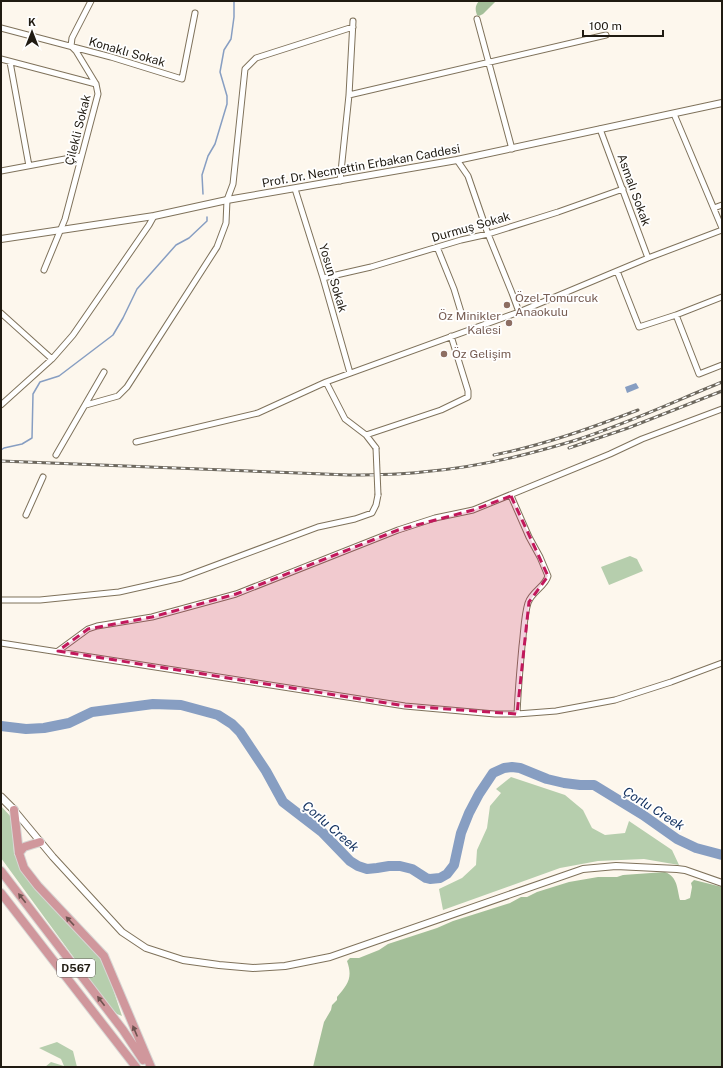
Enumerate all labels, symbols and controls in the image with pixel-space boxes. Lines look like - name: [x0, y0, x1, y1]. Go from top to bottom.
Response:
- north arrow: [12, 12, 52, 52]
- scale bar: [583, 12, 663, 38]
- text: K: [28, 16, 36, 28]
- text: 100 m: [589, 19, 622, 33]
- street label: Konaklı Sokak: [87, 34, 167, 70]
- street label: Çilekli Sokak: [62, 93, 94, 167]
- street label: Prof. Dr. Necmettin Erbakan Caddesi: [261, 142, 461, 190]
- street label: Asmalı Sokak: [614, 152, 654, 228]
- street label: Durmuş Sokak: [430, 209, 512, 245]
- street label: Yosun Sokak: [316, 242, 350, 314]
- place label: Özel Tomurcuk Anaokulu: [515, 291, 599, 319]
- marker: Özel Tomurcuk Anaokulu: [502, 300, 512, 310]
- place label: Öz Minikler Kalesi: [438, 309, 501, 337]
- marker: Öz Minikler Kalesi: [504, 318, 514, 328]
- place label: Öz Gelişim: [452, 347, 511, 361]
- marker: Öz Gelişim: [439, 349, 449, 359]
- water label: Çorlu Creek: [620, 784, 687, 833]
- water label: Çorlu Creek: [300, 798, 362, 855]
- one-way arrow: [18, 892, 26, 903]
- one-way arrow: [65, 916, 75, 926]
- road number: D567: [57, 959, 95, 977]
- one-way arrow: [97, 996, 105, 1006]
- one-way arrow: [132, 1025, 138, 1037]

